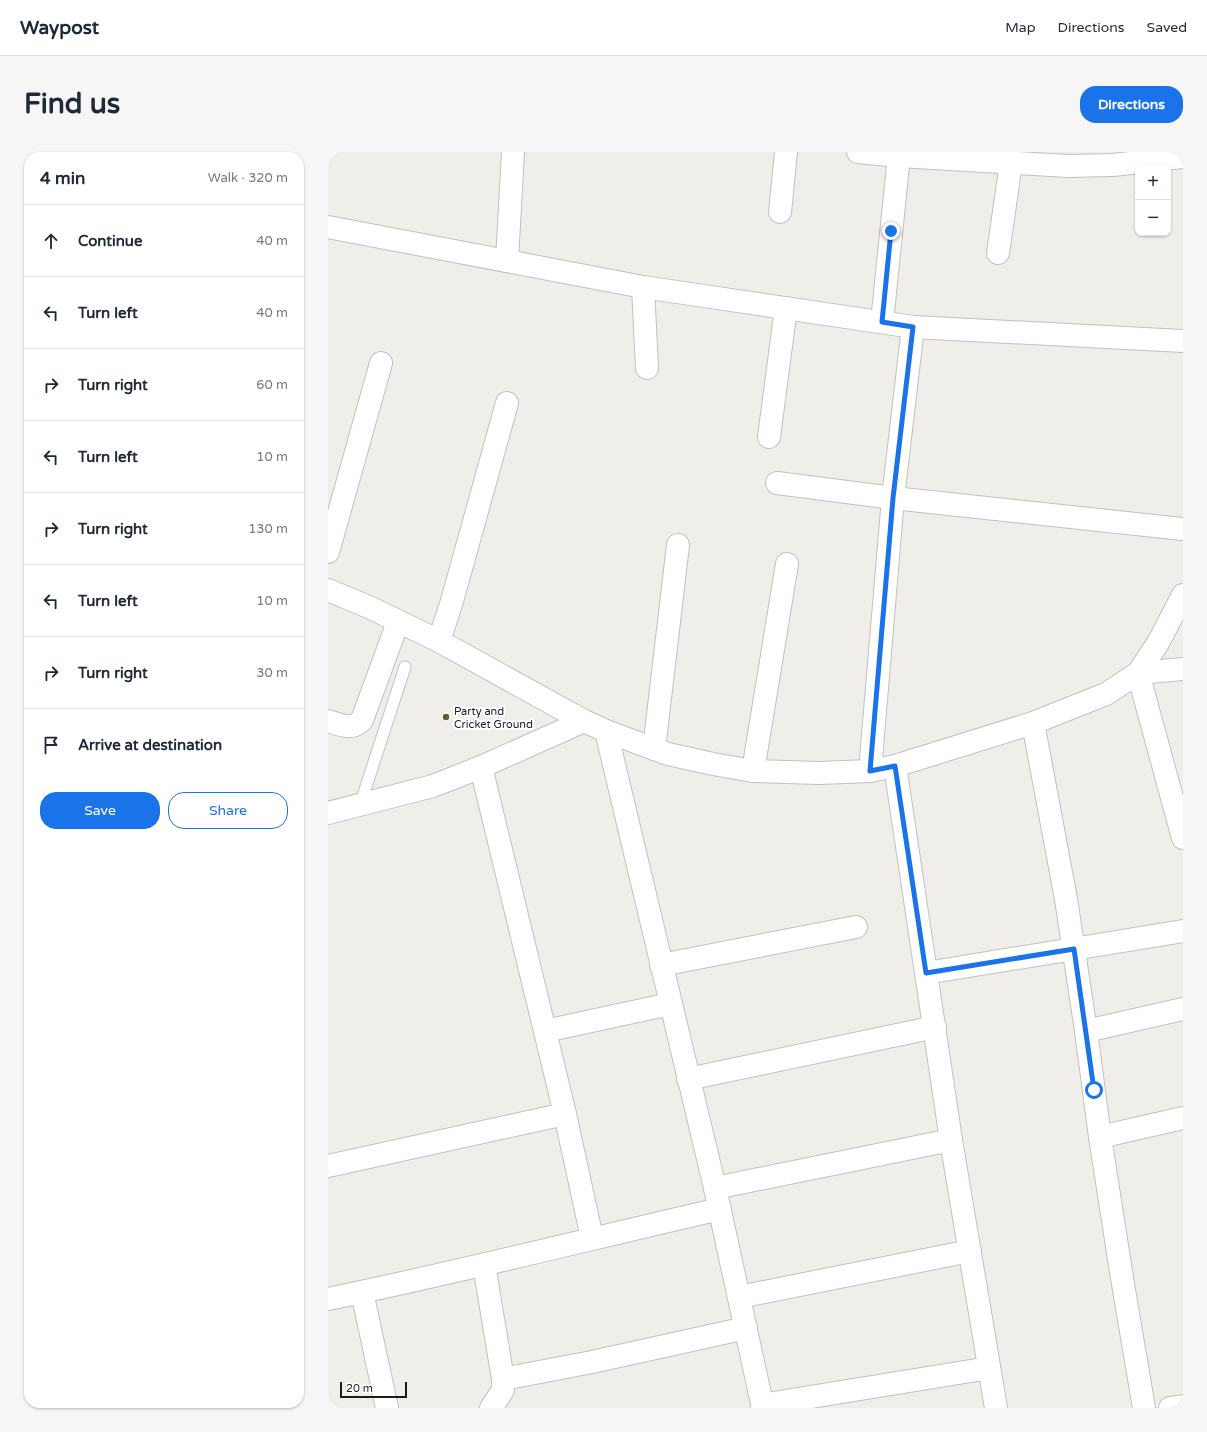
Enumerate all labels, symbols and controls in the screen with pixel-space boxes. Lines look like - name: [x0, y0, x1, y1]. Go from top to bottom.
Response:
- text: Waypost: [20, 17, 99, 39]
- text: Map: [1005, 19, 1036, 36]
- text: Directions: [1058, 19, 1125, 36]
- text: Saved: [1147, 19, 1187, 36]
- button: Directions: [1080, 86, 1183, 123]
- text: Find us: [24, 87, 120, 121]
- map controls: [1135, 164, 1171, 236]
- button: +: [1135, 164, 1171, 200]
- text: 4 min: [40, 168, 85, 189]
- text: Walk · 320 m: [208, 170, 288, 186]
- button: −: [1135, 200, 1171, 236]
- route end: [882, 222, 900, 240]
- icon: ahead: [40, 230, 62, 252]
- text: Continue: [78, 232, 142, 250]
- text: 40 m: [256, 233, 288, 249]
- icon: left: [40, 302, 62, 324]
- text: Turn left: [78, 304, 138, 322]
- text: 40 m: [256, 305, 288, 321]
- icon: right: [40, 374, 62, 396]
- text: Turn right: [78, 376, 148, 394]
- text: 60 m: [256, 377, 288, 393]
- icon: left: [40, 446, 62, 468]
- text: Turn left: [78, 448, 138, 466]
- text: 10 m: [256, 449, 288, 465]
- icon: right: [40, 518, 62, 540]
- text: Turn right: [78, 520, 148, 538]
- text: 130 m: [248, 521, 288, 537]
- icon: left: [40, 590, 62, 612]
- text: Turn left: [78, 592, 138, 610]
- text: 10 m: [256, 593, 288, 609]
- icon: right: [40, 662, 62, 684]
- text: Turn right: [78, 664, 148, 682]
- text: 30 m: [256, 665, 288, 681]
- place label: Party and Cricket Ground: [454, 705, 533, 731]
- marker: Party and Cricket Ground: [441, 712, 451, 722]
- icon: arrive: [40, 734, 62, 756]
- text: Arrive at destination: [78, 736, 222, 754]
- button: Save: [40, 792, 160, 829]
- button: Share: [168, 792, 288, 829]
- route start: [1085, 1081, 1103, 1099]
- scale bar: [340, 1380, 407, 1399]
- text: 20 m: [346, 1382, 373, 1395]

